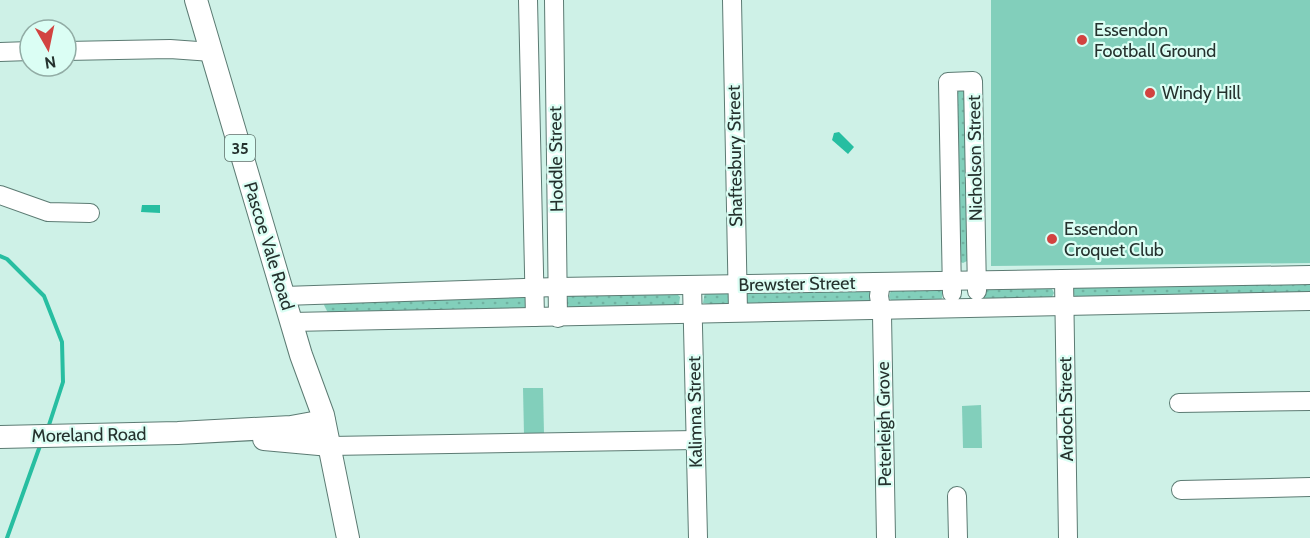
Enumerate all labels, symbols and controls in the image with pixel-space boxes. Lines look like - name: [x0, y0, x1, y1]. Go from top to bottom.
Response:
- north arrow: [18, 18, 78, 78]
- place label: Essendon Football Ground: [1094, 19, 1216, 62]
- marker: Essendon Football Ground: [1075, 33, 1089, 47]
- text: N: [43, 52, 57, 73]
- place label: Windy Hill: [1162, 82, 1242, 104]
- street label: Shaftesbury Street: [723, 85, 747, 227]
- marker: Windy Hill: [1143, 86, 1157, 100]
- street label: Nicholson Street: [963, 95, 987, 221]
- street label: Hoddle Street: [544, 106, 568, 212]
- road number: 35: [225, 135, 255, 161]
- street label: Pascoe Vale Road: [239, 179, 299, 313]
- place label: Essendon Croquet Club: [1064, 218, 1164, 261]
- marker: Essendon Croquet Club: [1045, 232, 1059, 246]
- street label: Brewster Street: [738, 272, 856, 296]
- street label: Kalimna Street: [683, 356, 707, 468]
- street label: Ardoch Street: [1054, 356, 1078, 462]
- street label: Peterleigh Grove: [872, 361, 896, 487]
- street label: Moreland Road: [31, 423, 147, 447]

